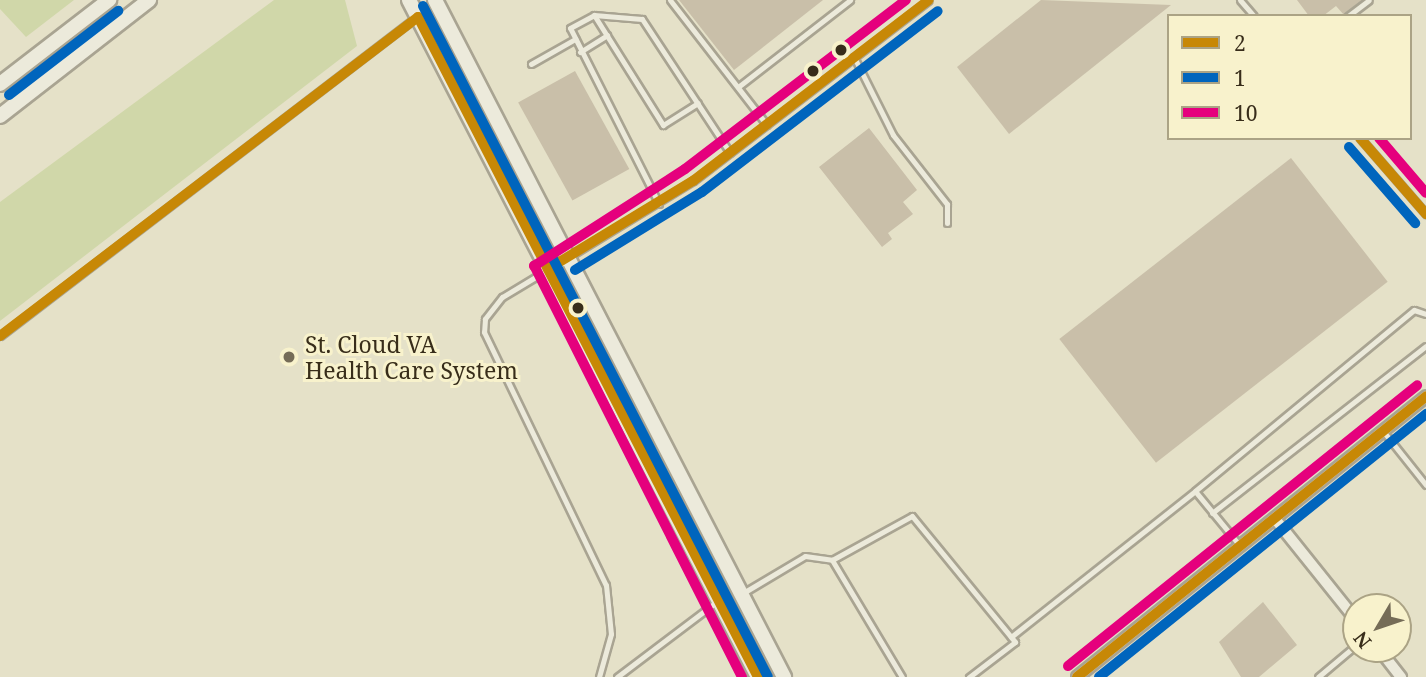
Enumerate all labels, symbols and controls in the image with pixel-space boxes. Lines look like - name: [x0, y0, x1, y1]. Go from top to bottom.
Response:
- legend: [1167, 14, 1412, 140]
- text: 2: [1234, 29, 1246, 57]
- unlabelled marker: [834, 43, 848, 57]
- unlabelled marker: [806, 64, 820, 78]
- text: 1: [1234, 64, 1246, 92]
- text: 10: [1234, 99, 1257, 127]
- unlabelled marker: [571, 301, 585, 315]
- place label: St. Cloud VA Health Care System: [305, 330, 518, 384]
- marker: St. Cloud VA Health Care System: [279, 347, 299, 367]
- north arrow: [1342, 593, 1412, 663]
- text: N: [1347, 626, 1377, 654]

